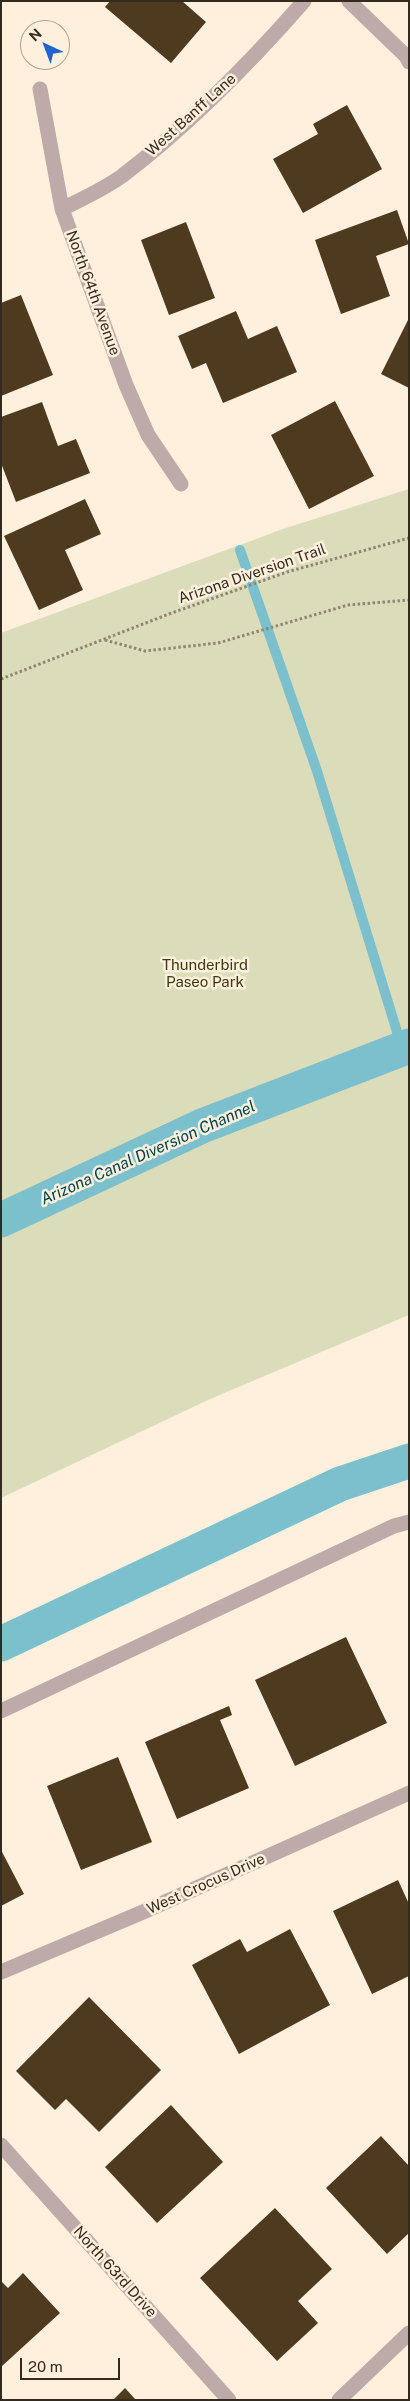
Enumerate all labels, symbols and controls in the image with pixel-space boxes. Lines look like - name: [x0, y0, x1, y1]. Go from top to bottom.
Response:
- north arrow: [20, 20, 70, 70]
- text: N: [26, 25, 45, 44]
- street label: West Banff Lane: [142, 70, 240, 160]
- street label: North 64th Avenue: [62, 228, 124, 358]
- street label: Arizona Diversion Trail: [176, 540, 328, 608]
- park label: Thunderbird Paseo Park: [162, 956, 248, 991]
- water label: Arizona Canal Diversion Channel: [38, 1097, 258, 1209]
- street label: West Crocus Drive: [144, 1850, 268, 1918]
- street label: North 63rd Drive: [69, 2223, 161, 2321]
- scale bar: [22, 2348, 122, 2380]
- text: 20 m: [28, 2358, 63, 2375]

